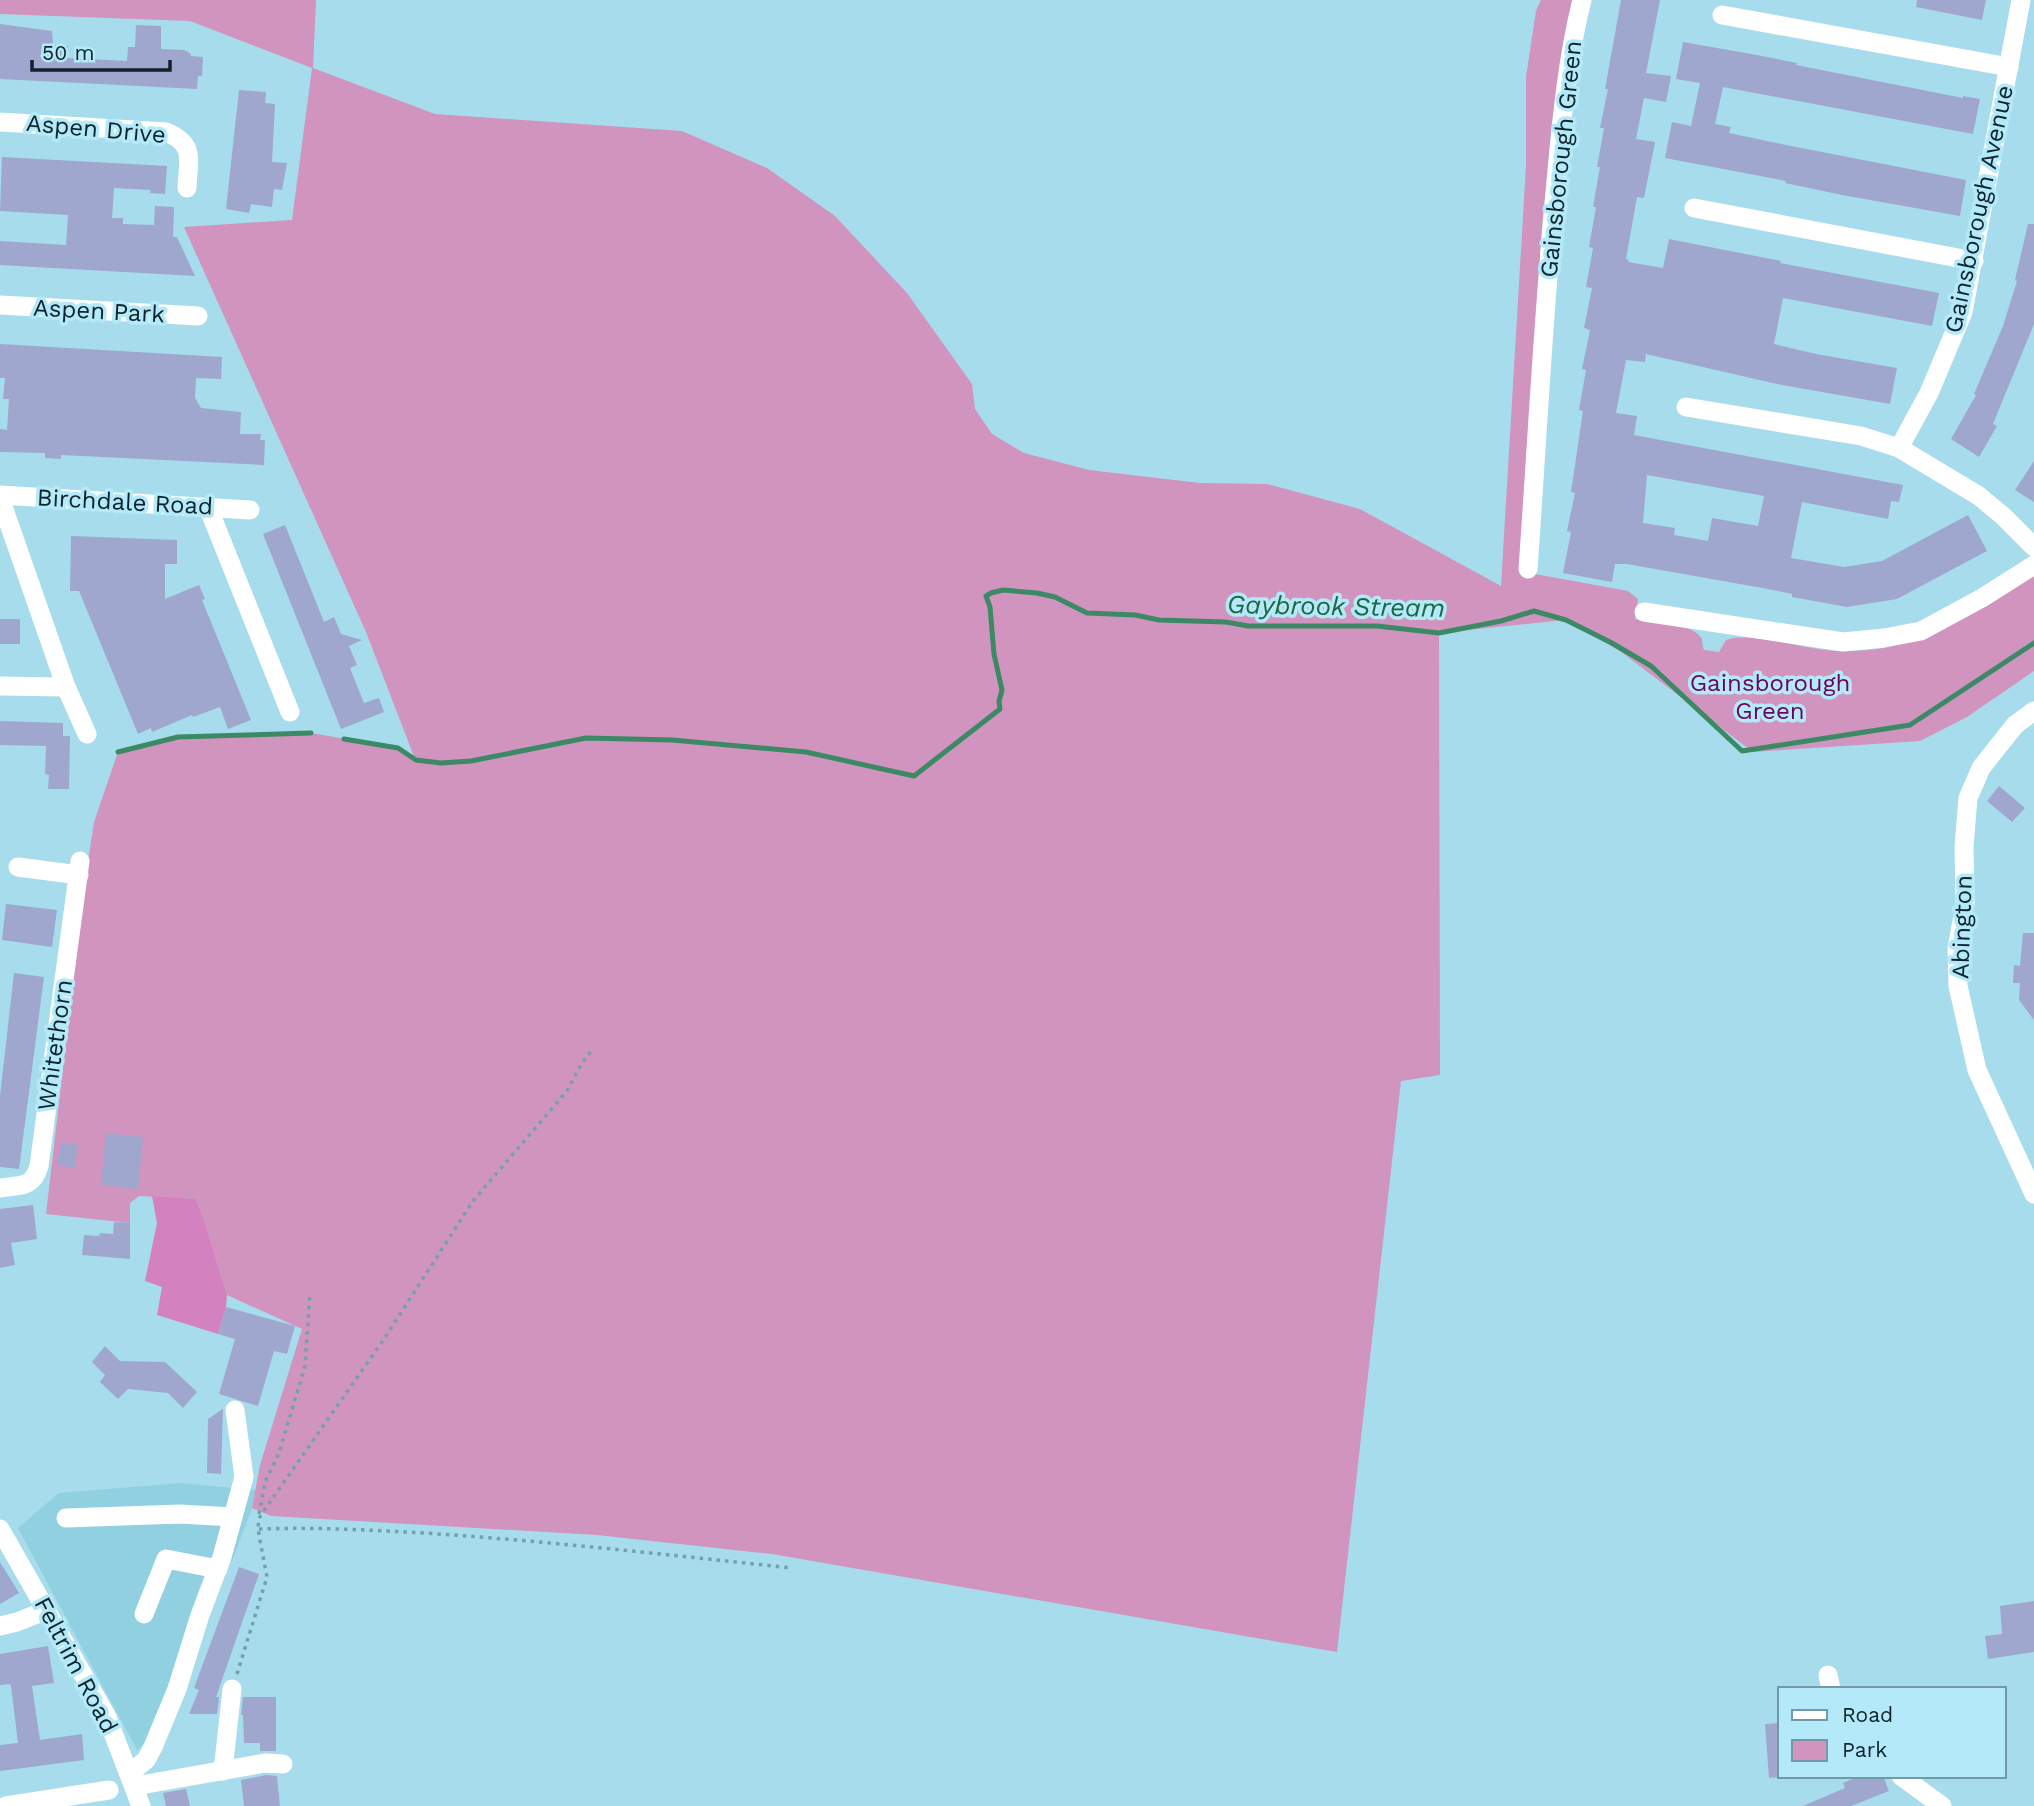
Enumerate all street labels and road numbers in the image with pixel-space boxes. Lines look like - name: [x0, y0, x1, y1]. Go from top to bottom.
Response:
- street label: Gainsborough Green: [1535, 39, 1587, 279]
- street label: Gainsborough Avenue: [1939, 83, 2019, 335]
- street label: Aspen Drive: [25, 109, 167, 149]
- street label: Aspen Park: [32, 294, 166, 328]
- street label: Birchdale Road: [36, 483, 214, 521]
- street label: Abington: [1946, 874, 1978, 980]
- street label: Whitethorn: [32, 978, 78, 1112]
- street label: Feltrim Road: [28, 1592, 124, 1738]

